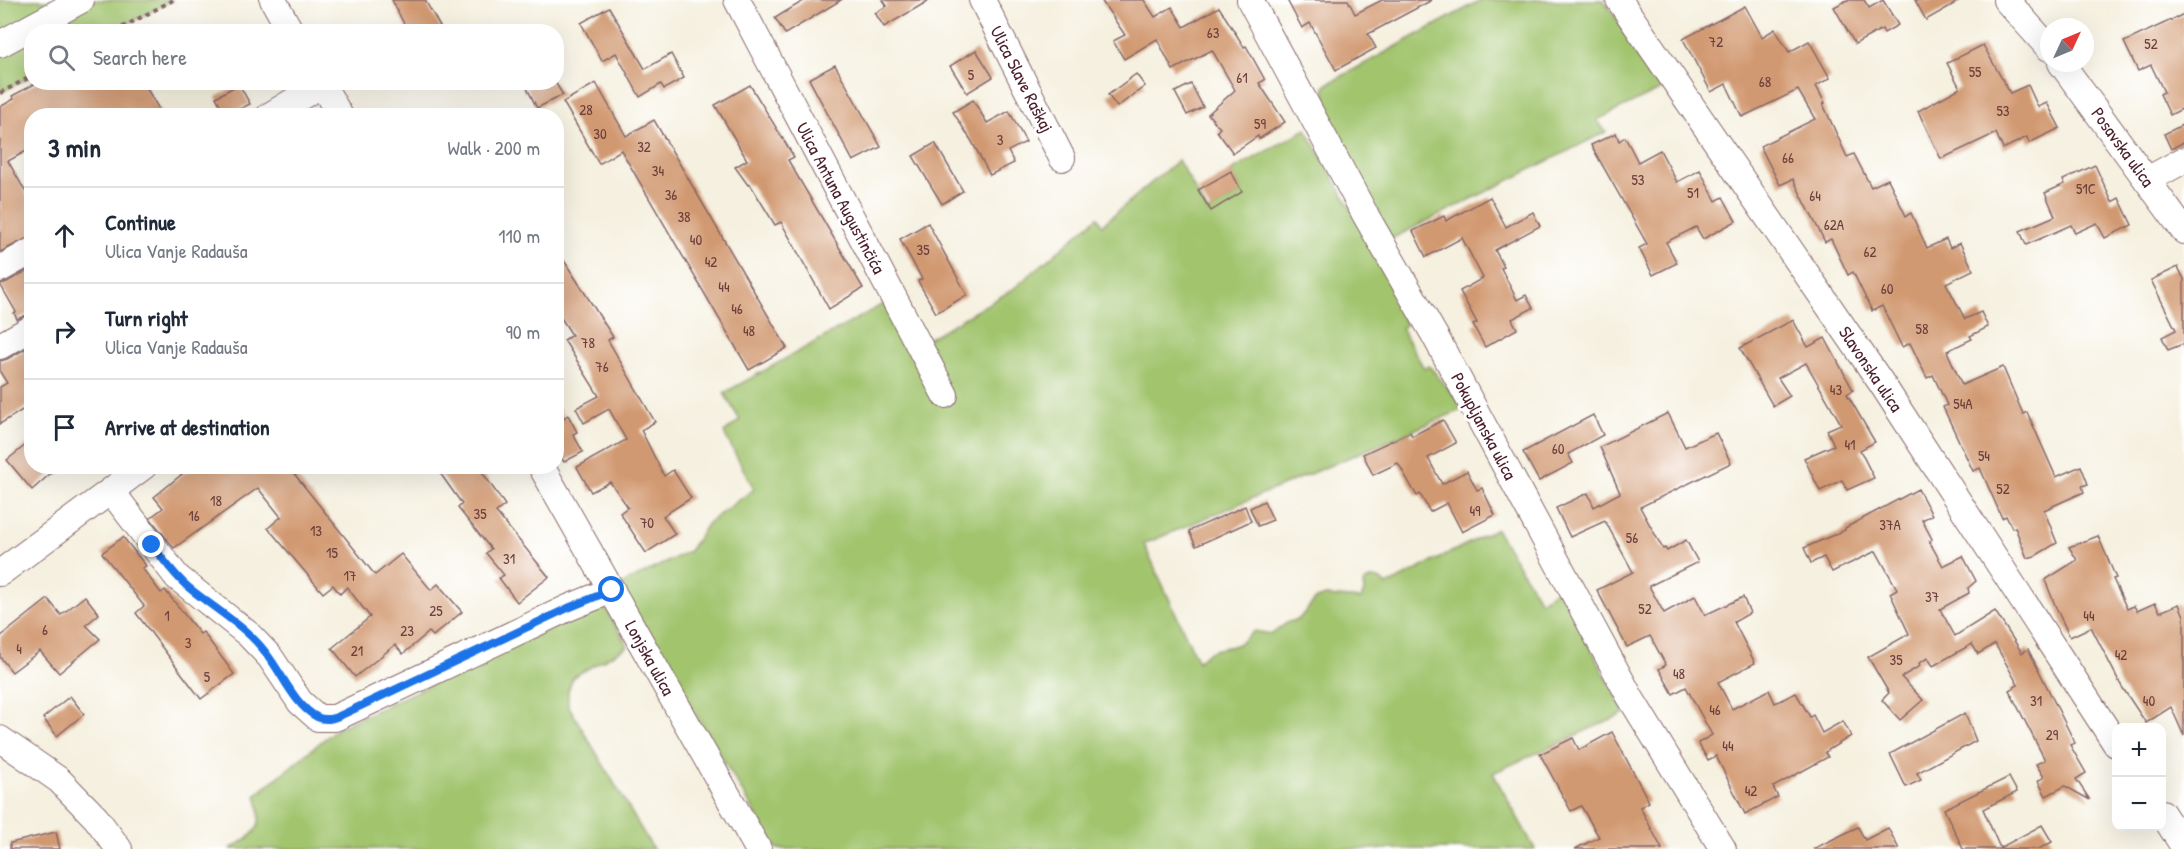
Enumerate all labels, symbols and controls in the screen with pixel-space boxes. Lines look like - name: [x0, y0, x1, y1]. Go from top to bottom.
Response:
- north arrow: [2040, 18, 2094, 72]
- street label: Ulica Slave Raškaj: [984, 21, 1060, 137]
- house number: 63: [1207, 22, 1220, 43]
- search box: [24, 24, 564, 90]
- house number: 72: [1709, 31, 1723, 52]
- house number: 52: [2144, 33, 2158, 54]
- icon: search: [45, 41, 78, 74]
- text: Search here: [93, 42, 187, 72]
- house number: 55: [1969, 61, 1982, 82]
- house number: 5: [968, 64, 975, 85]
- house number: 61: [1236, 67, 1248, 88]
- house number: 68: [1759, 71, 1771, 92]
- house number: 28: [579, 99, 593, 120]
- house number: 53: [1996, 100, 2010, 121]
- street label: Posavska ulica: [2086, 102, 2160, 192]
- house number: 59: [1254, 113, 1266, 134]
- street label: Ulica Antuna Augustinčića: [791, 118, 891, 278]
- house number: 30: [593, 123, 607, 144]
- house number: 3: [997, 129, 1004, 150]
- text: 3 min: [48, 130, 101, 165]
- text: Walk · 200 m: [448, 134, 540, 161]
- house number: 32: [637, 136, 651, 157]
- house number: 66: [1782, 147, 1794, 168]
- house number: 34: [652, 160, 665, 181]
- house number: 53: [1631, 169, 1645, 190]
- house number: 51C: [2076, 178, 2096, 199]
- house number: 51: [1687, 182, 1699, 203]
- house number: 36: [665, 184, 677, 205]
- house number: 64: [1809, 185, 1821, 206]
- house number: 38: [677, 206, 691, 227]
- text: Continue: [105, 207, 176, 237]
- house number: 62A: [1824, 214, 1845, 235]
- icon: ahead: [48, 219, 81, 252]
- text: 110 m: [498, 222, 540, 249]
- house number: 40: [690, 229, 702, 250]
- text: Ulica Vanje Radauša: [105, 237, 247, 264]
- house number: 35: [916, 239, 930, 260]
- house number: 62: [1863, 241, 1877, 262]
- house number: 42: [705, 251, 717, 272]
- house number: 44: [718, 276, 730, 297]
- house number: 60: [1881, 278, 1894, 299]
- house number: 46: [731, 298, 743, 319]
- text: Turn right: [105, 303, 188, 333]
- icon: right: [48, 315, 81, 348]
- text: 90 m: [506, 318, 540, 345]
- house number: 58: [1916, 318, 1928, 339]
- house number: 48: [743, 320, 755, 341]
- street label: Slavonska ulica: [1833, 321, 1909, 417]
- house number: 78: [581, 332, 595, 353]
- text: Ulica Vanje Radauša: [105, 333, 247, 360]
- house number: 76: [595, 356, 609, 377]
- street label: Pokupljanska ulica: [1445, 368, 1523, 484]
- house number: 43: [1830, 379, 1842, 400]
- house number: 54A: [1953, 393, 1973, 414]
- icon: arrive: [48, 411, 81, 444]
- text: Arrive at destination: [105, 412, 270, 442]
- house number: 41: [1844, 434, 1856, 455]
- house number: 60: [1552, 438, 1565, 459]
- house number: 54: [1978, 445, 1990, 466]
- house number: 52: [1996, 478, 2010, 499]
- house number: 18: [210, 490, 222, 511]
- house number: 49: [1469, 500, 1481, 521]
- house number: 35: [473, 503, 487, 524]
- house number: 16: [188, 505, 200, 526]
- house number: 70: [640, 512, 654, 533]
- house number: 37A: [1879, 514, 1901, 535]
- house number: 13: [310, 520, 322, 541]
- house number: 56: [1626, 527, 1638, 548]
- route end: [138, 531, 164, 557]
- house number: 15: [326, 542, 339, 563]
- house number: 31: [503, 548, 515, 569]
- house number: 17: [344, 565, 356, 586]
- route start: [598, 576, 624, 602]
- house number: 37: [1925, 586, 1939, 607]
- house number: 52: [1638, 598, 1652, 619]
- house number: 25: [429, 600, 443, 621]
- house number: 1: [164, 605, 170, 626]
- house number: 44: [2083, 605, 2095, 626]
- street label: Lonjska ulica: [619, 616, 681, 700]
- house number: 6: [42, 619, 48, 640]
- house number: 23: [400, 620, 414, 641]
- house number: 3: [185, 632, 192, 653]
- house number: 4: [16, 638, 22, 659]
- house number: 21: [351, 640, 363, 661]
- house number: 42: [2115, 644, 2127, 665]
- house number: 35: [1889, 649, 1903, 670]
- house number: 48: [1673, 663, 1685, 684]
- house number: 5: [204, 666, 211, 687]
- house number: 31: [2030, 690, 2042, 711]
- house number: 40: [2143, 690, 2155, 711]
- house number: 46: [1709, 699, 1721, 720]
- map controls: [2112, 723, 2166, 831]
- button: +: [2112, 723, 2166, 777]
- house number: 29: [2046, 724, 2059, 745]
- house number: 44: [1722, 735, 1734, 756]
- button: −: [2112, 777, 2166, 831]
- house number: 42: [1745, 780, 1757, 801]

